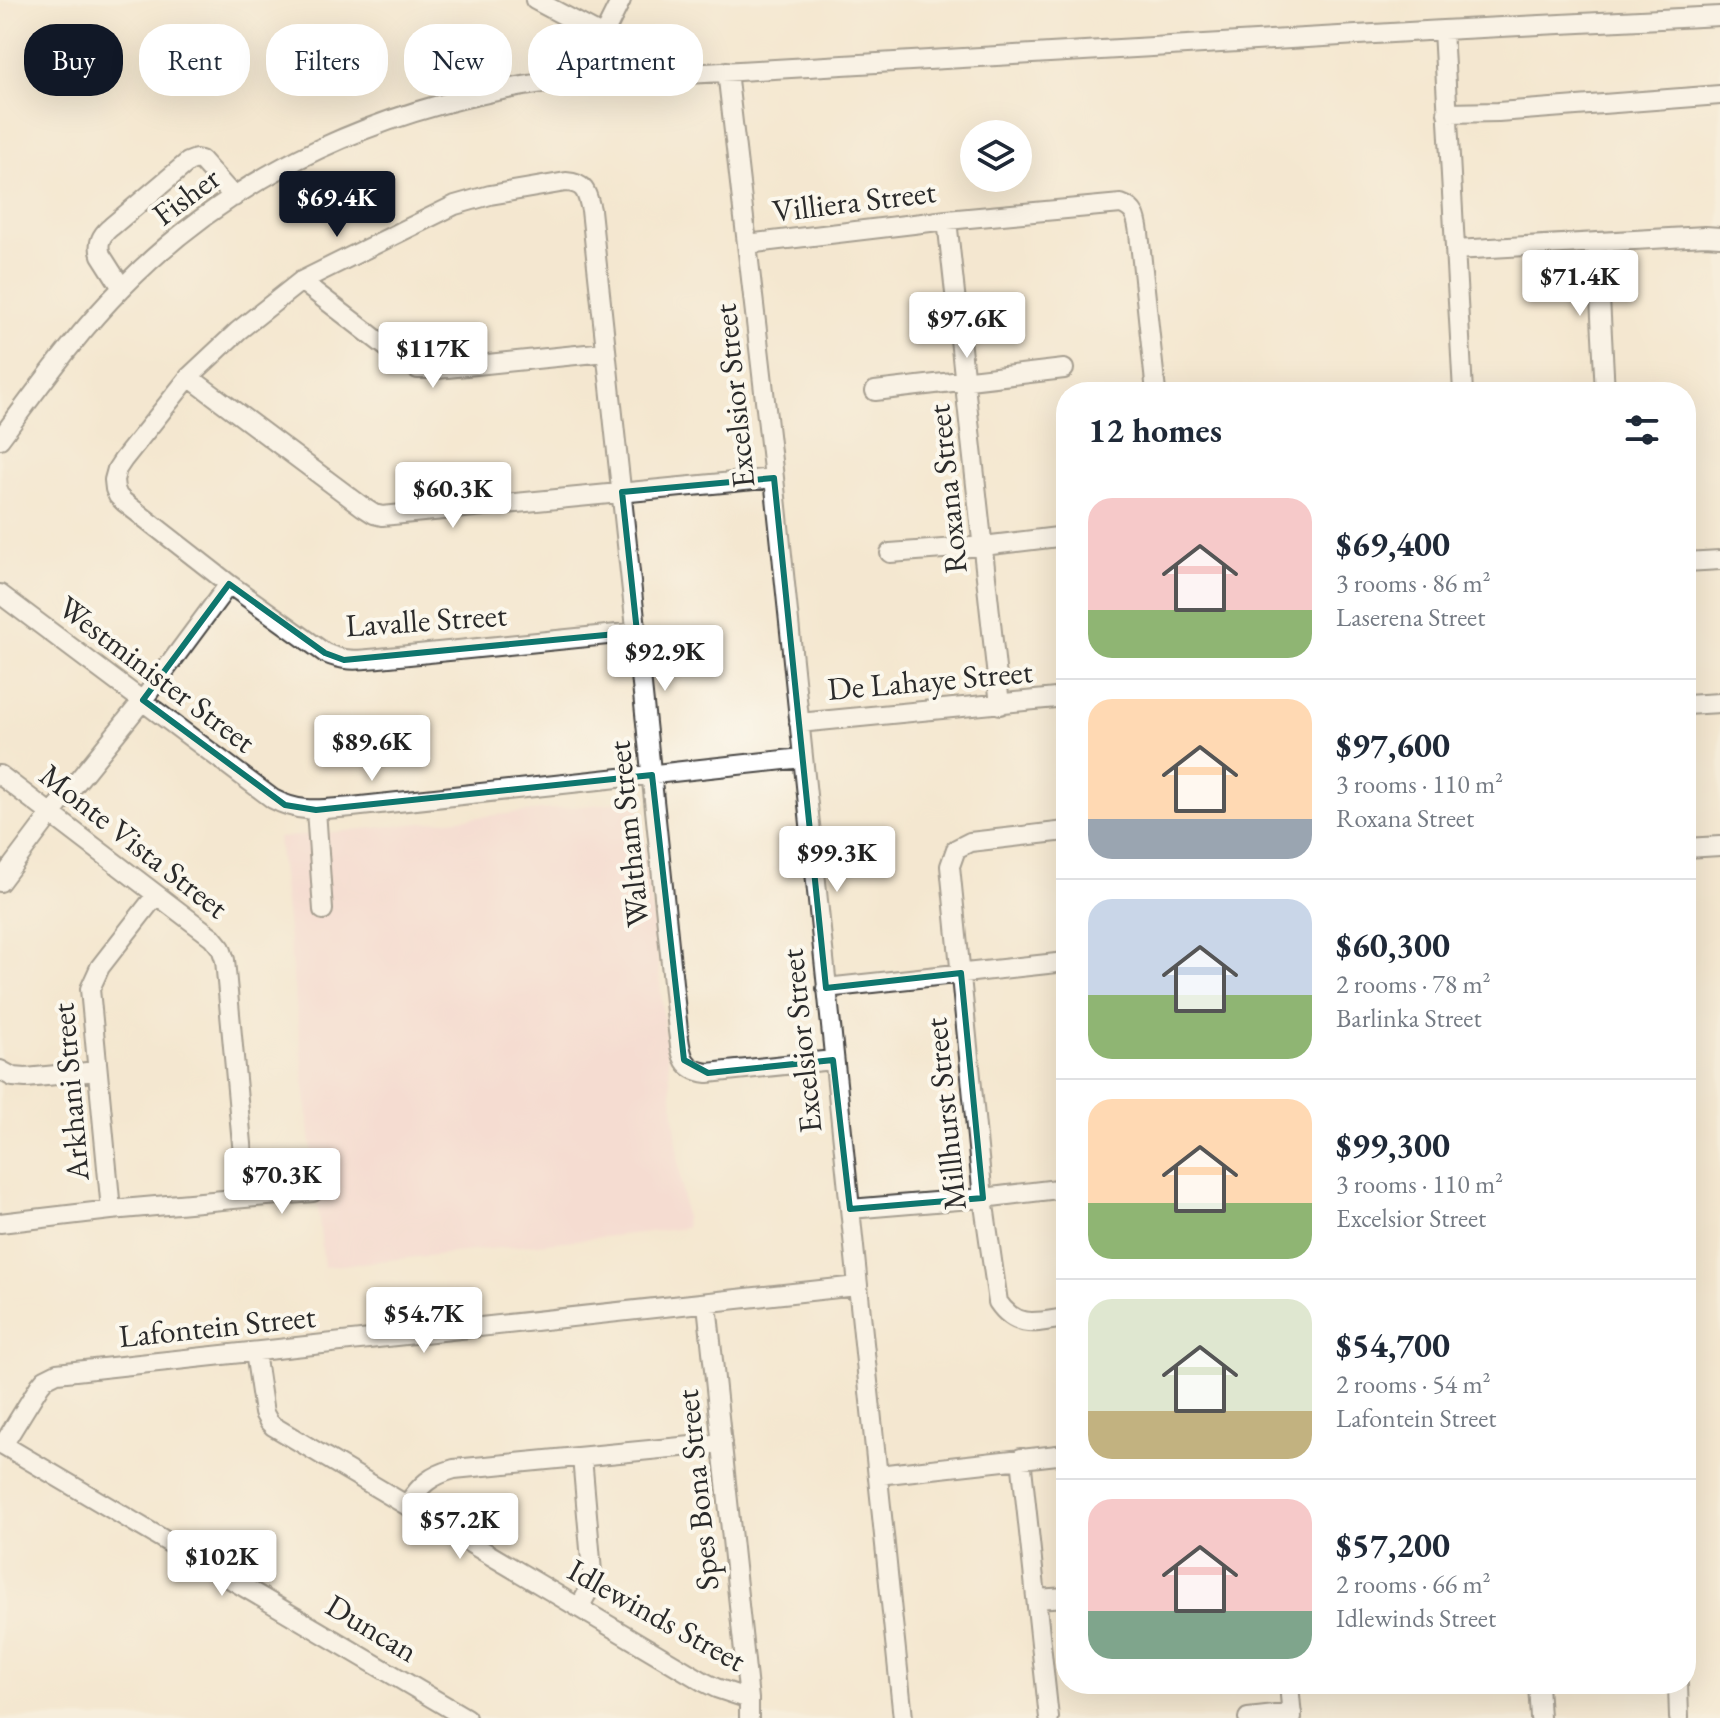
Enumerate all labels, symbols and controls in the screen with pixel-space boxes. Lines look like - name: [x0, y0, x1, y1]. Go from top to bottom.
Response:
- chip: Buy: [24, 24, 123, 96]
- chip: Rent: [139, 24, 250, 96]
- chip: Filters: [266, 24, 388, 96]
- chip: New: [404, 24, 512, 96]
- chip: Apartment: [528, 24, 703, 96]
- map controls: [960, 120, 1032, 192]
- button: layers: [960, 120, 1032, 192]
- street label: Fisher: [144, 157, 229, 235]
- street label: Villiera Street: [770, 170, 938, 232]
- pin: $69.4K: [272, 171, 402, 239]
- text: $69.4K: [297, 180, 377, 214]
- pin: $71.4K: [1515, 250, 1645, 318]
- text: $71.4K: [1540, 259, 1620, 293]
- pin: $97.6K: [902, 292, 1032, 360]
- text: $97.6K: [927, 301, 1007, 335]
- street label: Excelsior Street: [703, 302, 765, 490]
- pin: $117K: [377, 322, 489, 390]
- text: $117K: [396, 331, 470, 365]
- street label: Roxana Street: [917, 402, 977, 576]
- text: 12 homes: [1088, 408, 1222, 452]
- icon: filters: [1620, 408, 1664, 452]
- pin: $60.3K: [388, 462, 518, 530]
- text: $60.3K: [413, 471, 493, 505]
- text: $69,400: [1336, 522, 1450, 566]
- icon: home: [1152, 530, 1248, 626]
- text: 3 rooms · 86 m²: [1336, 566, 1491, 600]
- street label: Westminister Street: [50, 586, 264, 762]
- street label: Lavalle Street: [344, 593, 508, 647]
- text: Laserena Street: [1336, 600, 1485, 634]
- pin: $92.9K: [600, 625, 730, 693]
- text: $92.9K: [625, 634, 705, 668]
- street label: De Lahaye Street: [826, 650, 1034, 710]
- pin: $89.6K: [307, 715, 437, 783]
- text: $97,600: [1336, 723, 1450, 767]
- text: $89.6K: [332, 724, 412, 758]
- icon: home: [1152, 731, 1248, 827]
- street label: Waltham Street: [597, 739, 659, 929]
- street label: Monte Vista Street: [31, 754, 237, 928]
- text: 3 rooms · 110 m²: [1336, 767, 1503, 801]
- text: Roxana Street: [1336, 801, 1474, 835]
- pin: $99.3K: [772, 826, 902, 894]
- text: $99.3K: [797, 835, 877, 869]
- text: $60,300: [1336, 923, 1450, 967]
- icon: home: [1152, 931, 1248, 1027]
- street label: Excelsior Street: [770, 947, 832, 1135]
- text: 2 rooms · 78 m²: [1336, 967, 1491, 1001]
- street label: Arkhani Street: [41, 1001, 99, 1184]
- text: Barlinka Street: [1336, 1001, 1482, 1035]
- street label: Millhurst Street: [914, 1016, 976, 1212]
- text: $99,300: [1336, 1123, 1450, 1167]
- icon: home: [1152, 1131, 1248, 1227]
- pin: $70.3K: [217, 1148, 347, 1216]
- text: $70.3K: [242, 1157, 322, 1191]
- text: 3 rooms · 110 m²: [1336, 1167, 1503, 1201]
- text: Excelsior Street: [1336, 1201, 1486, 1235]
- pin: $54.7K: [359, 1287, 489, 1355]
- street label: Lafontein Street: [117, 1295, 317, 1357]
- text: $54.7K: [384, 1296, 464, 1330]
- text: $54,700: [1336, 1323, 1450, 1367]
- icon: home: [1152, 1331, 1248, 1427]
- text: 2 rooms · 54 m²: [1336, 1367, 1491, 1401]
- street label: Spes Bona Street: [666, 1388, 728, 1592]
- text: Lafontein Street: [1336, 1401, 1497, 1435]
- pin: $57.2K: [395, 1493, 525, 1561]
- text: $57.2K: [420, 1502, 500, 1536]
- text: $57,200: [1336, 1523, 1450, 1567]
- pin: $102K: [166, 1530, 278, 1598]
- icon: home: [1152, 1531, 1248, 1627]
- text: $102K: [185, 1539, 259, 1573]
- street label: Idlewinds Street: [561, 1549, 753, 1681]
- text: 2 rooms · 66 m²: [1336, 1567, 1491, 1601]
- street label: Duncan: [318, 1584, 426, 1672]
- text: Idlewinds Street: [1336, 1601, 1496, 1635]

